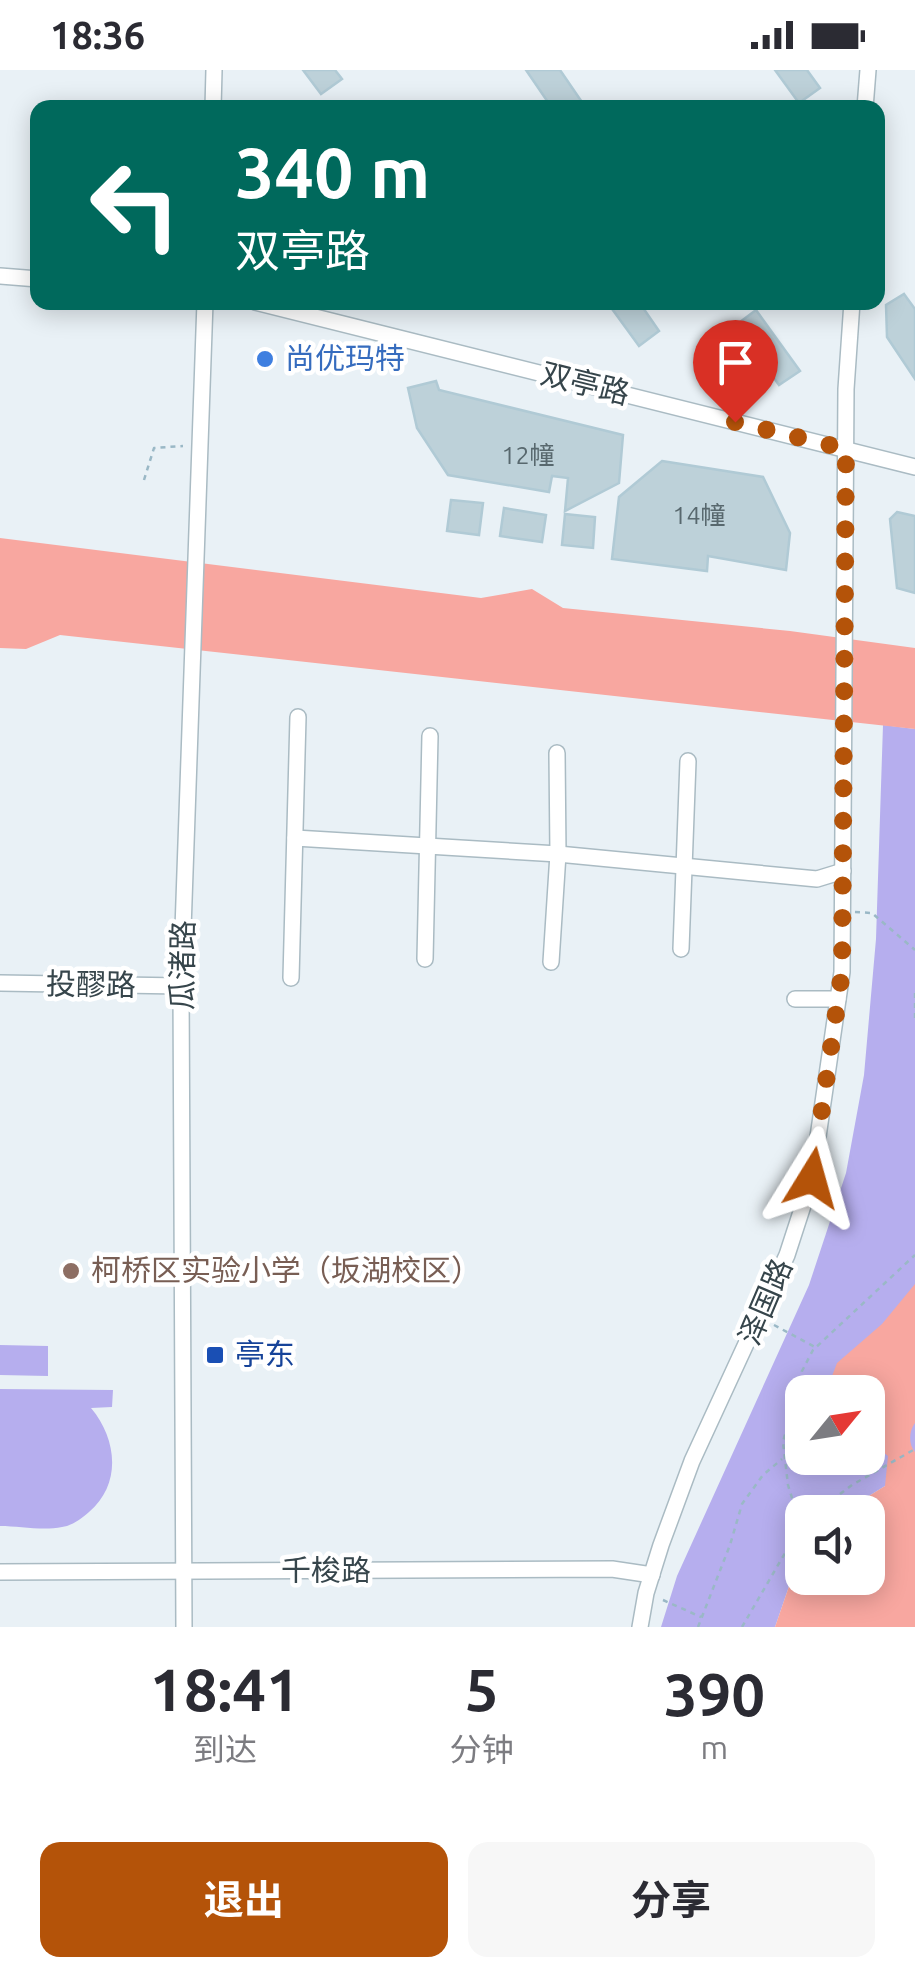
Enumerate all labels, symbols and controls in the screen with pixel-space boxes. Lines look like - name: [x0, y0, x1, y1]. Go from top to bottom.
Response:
- text: 18:36: [50, 14, 145, 56]
- text: 340 m: [235, 133, 430, 211]
- icon: left: [70, 140, 200, 270]
- text: 双亭路: [235, 225, 370, 276]
- pin: [693, 320, 778, 423]
- icon: arrive: [708, 335, 763, 390]
- place label: 尚优玛特: [285, 341, 405, 375]
- marker: 尚优玛特: [254, 348, 276, 370]
- street label: 双亭路: [537, 356, 633, 410]
- house number: 12幢: [501, 441, 555, 469]
- house number: 14幢: [672, 501, 726, 529]
- street label: 瓜渚路: [164, 920, 200, 1010]
- street label: 投醪路: [46, 966, 136, 1002]
- position arrow: [760, 1126, 864, 1230]
- place label: 柯桥区实验小学（坂湖校区）: [91, 1253, 481, 1287]
- street label: 泽国路: [732, 1254, 798, 1350]
- marker: 柯桥区实验小学（坂湖校区）: [60, 1260, 82, 1282]
- place label: 亭东: [235, 1337, 295, 1371]
- marker: 亭东: [204, 1344, 226, 1366]
- north arrow: [785, 1375, 885, 1475]
- map controls: [785, 1375, 885, 1595]
- button: sound: [785, 1495, 885, 1595]
- street label: 千梭路: [281, 1553, 371, 1587]
- text: 18:41: [150, 1655, 300, 1722]
- text: 5: [465, 1655, 499, 1722]
- text: 390: [664, 1660, 765, 1727]
- text: m: [701, 1729, 728, 1765]
- text: 到达: [193, 1731, 257, 1767]
- text: 分钟: [450, 1731, 514, 1767]
- button: 退出: [40, 1842, 448, 1957]
- button: 分享: [468, 1842, 875, 1957]

